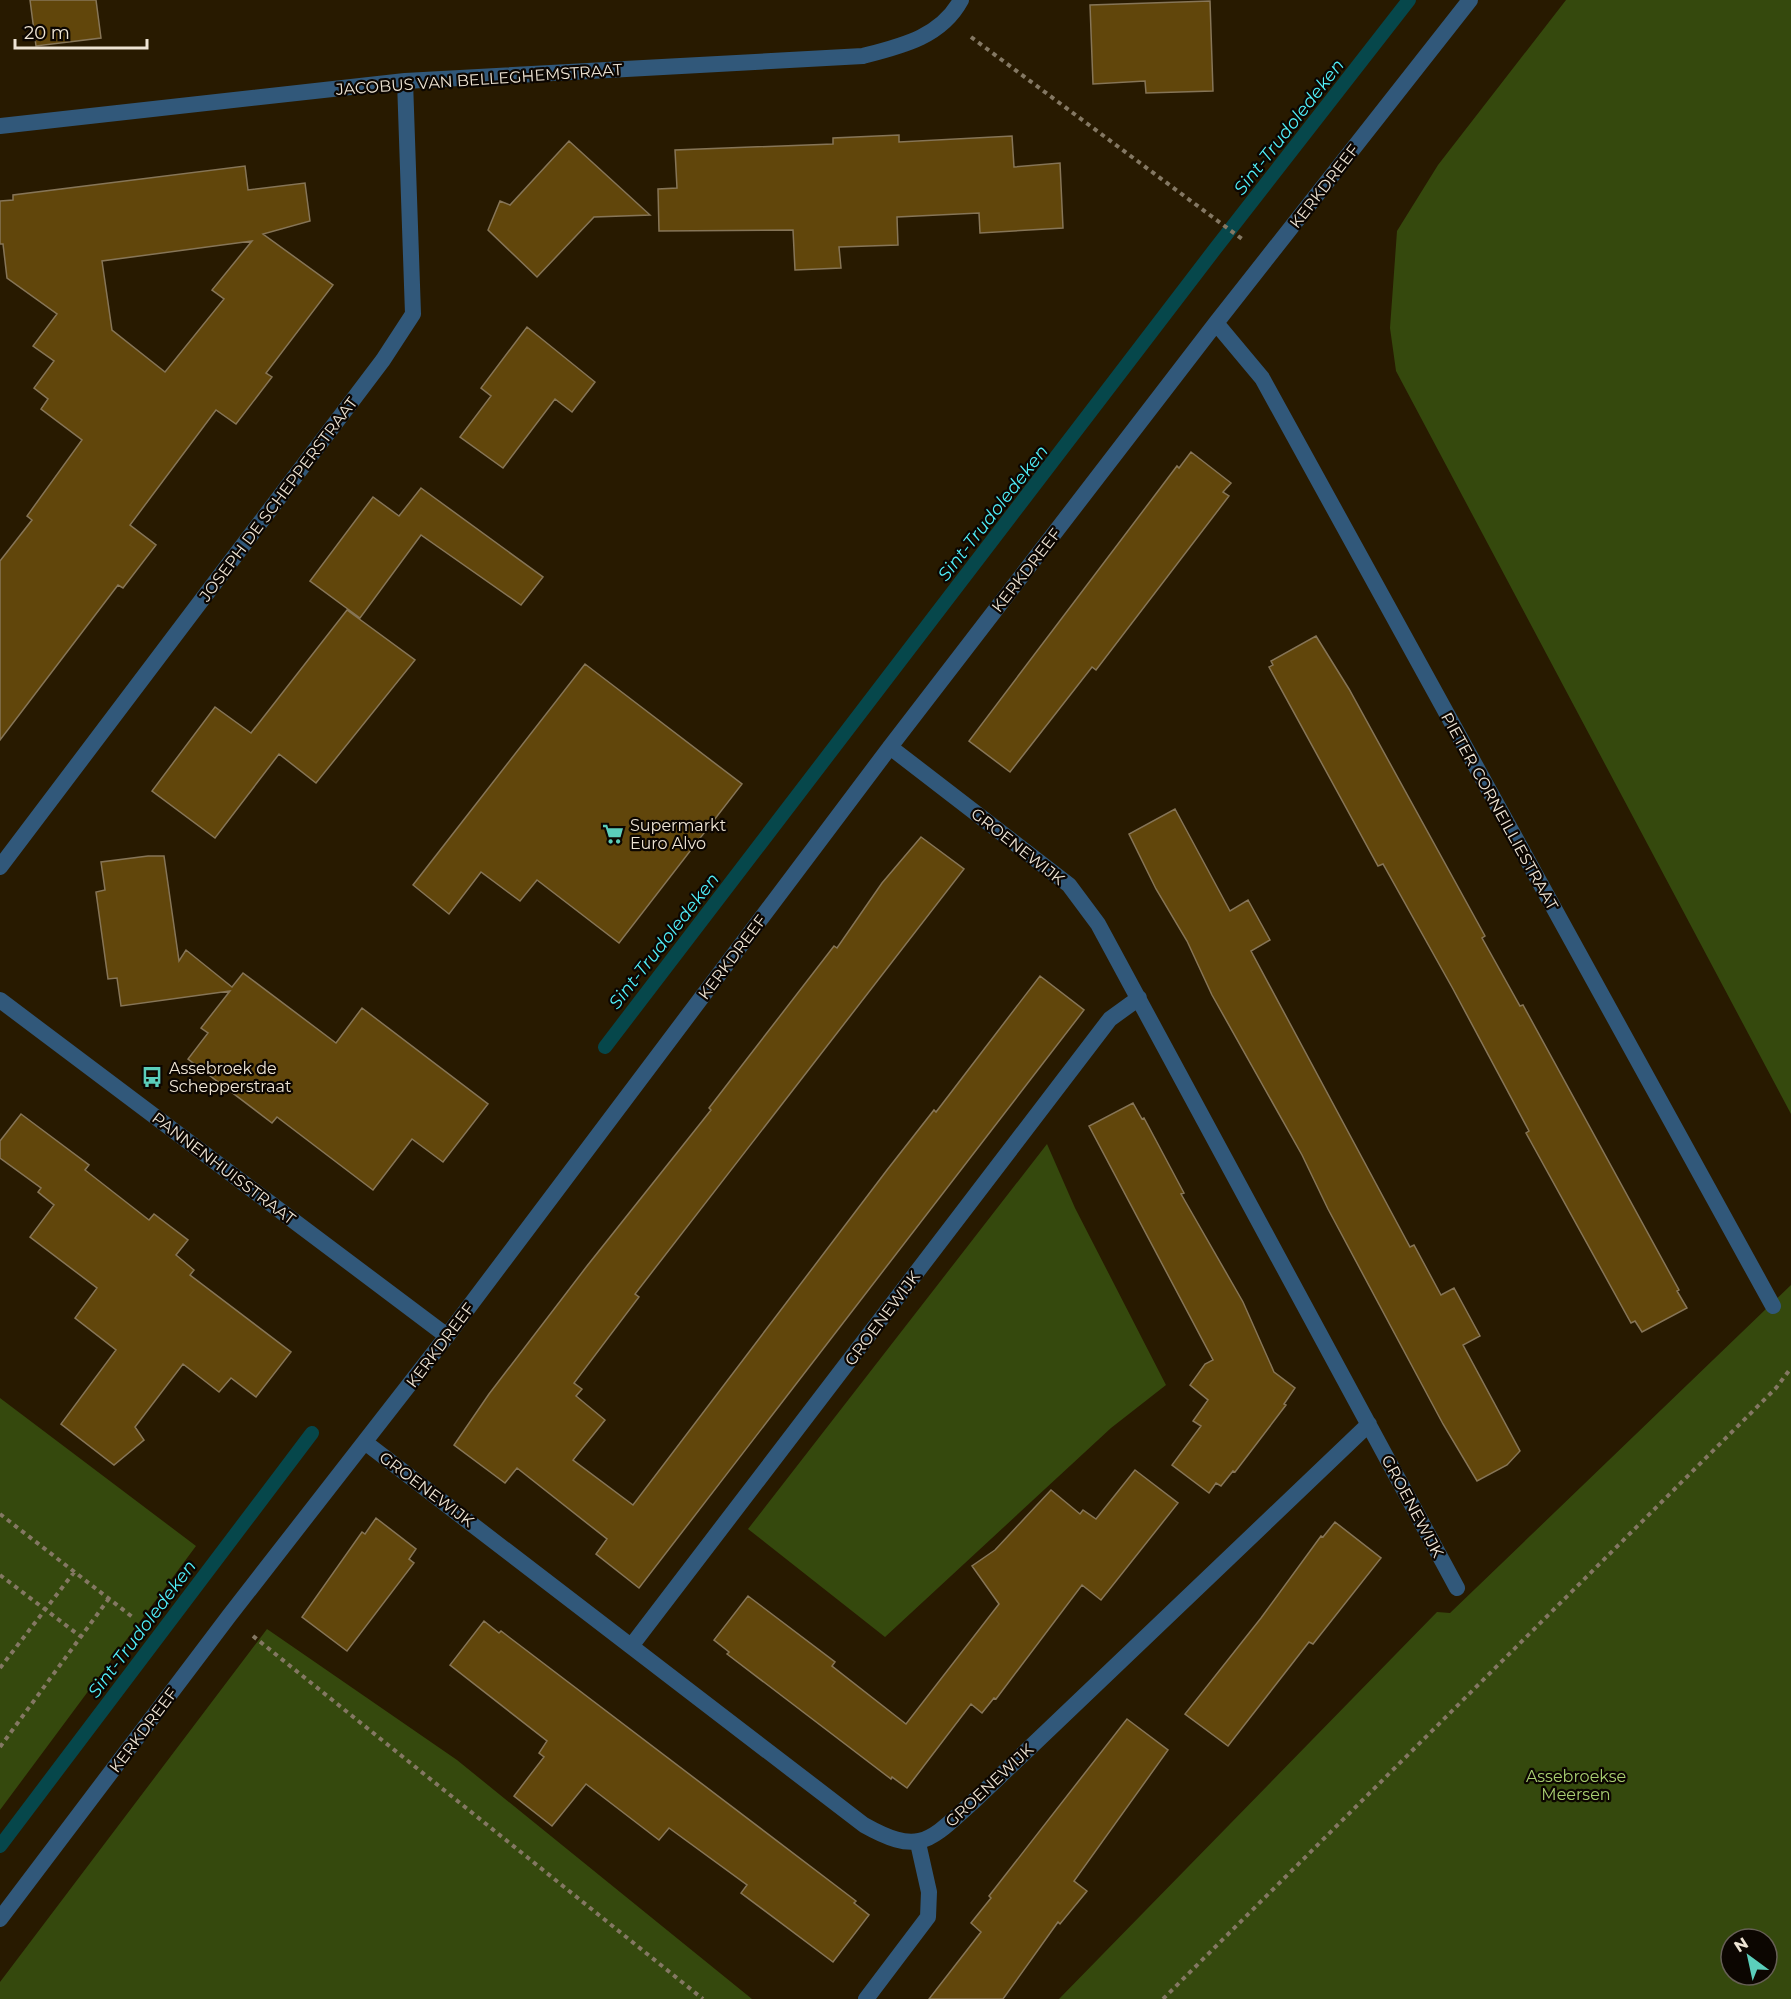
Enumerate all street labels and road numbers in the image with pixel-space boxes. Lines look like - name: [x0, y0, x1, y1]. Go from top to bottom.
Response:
- street label: JACOBUS VAN BELLEGHEMSTRAAT: [334, 60, 624, 99]
- street label: KERKDREEF: [1286, 141, 1363, 232]
- street label: JOSEPH DE SCHEPPERSTRAAT: [195, 393, 362, 606]
- street label: KERKDREEF: [988, 525, 1065, 616]
- street label: PIETER CORNEILLIESTRAAT: [1437, 709, 1562, 914]
- street label: GROENEWIJK: [967, 804, 1069, 889]
- street label: KERKDREEF: [694, 911, 770, 1003]
- street label: PANNENHUISSTRAAT: [148, 1108, 300, 1229]
- street label: GROENEWIJK: [841, 1267, 924, 1369]
- street label: KERKDREEF: [402, 1299, 478, 1391]
- street label: GROENEWIJK: [376, 1448, 478, 1531]
- street label: GROENEWIJK: [1378, 1452, 1448, 1561]
- street label: KERKDREEF: [105, 1684, 181, 1776]
- street label: GROENEWIJK: [941, 1739, 1038, 1831]

